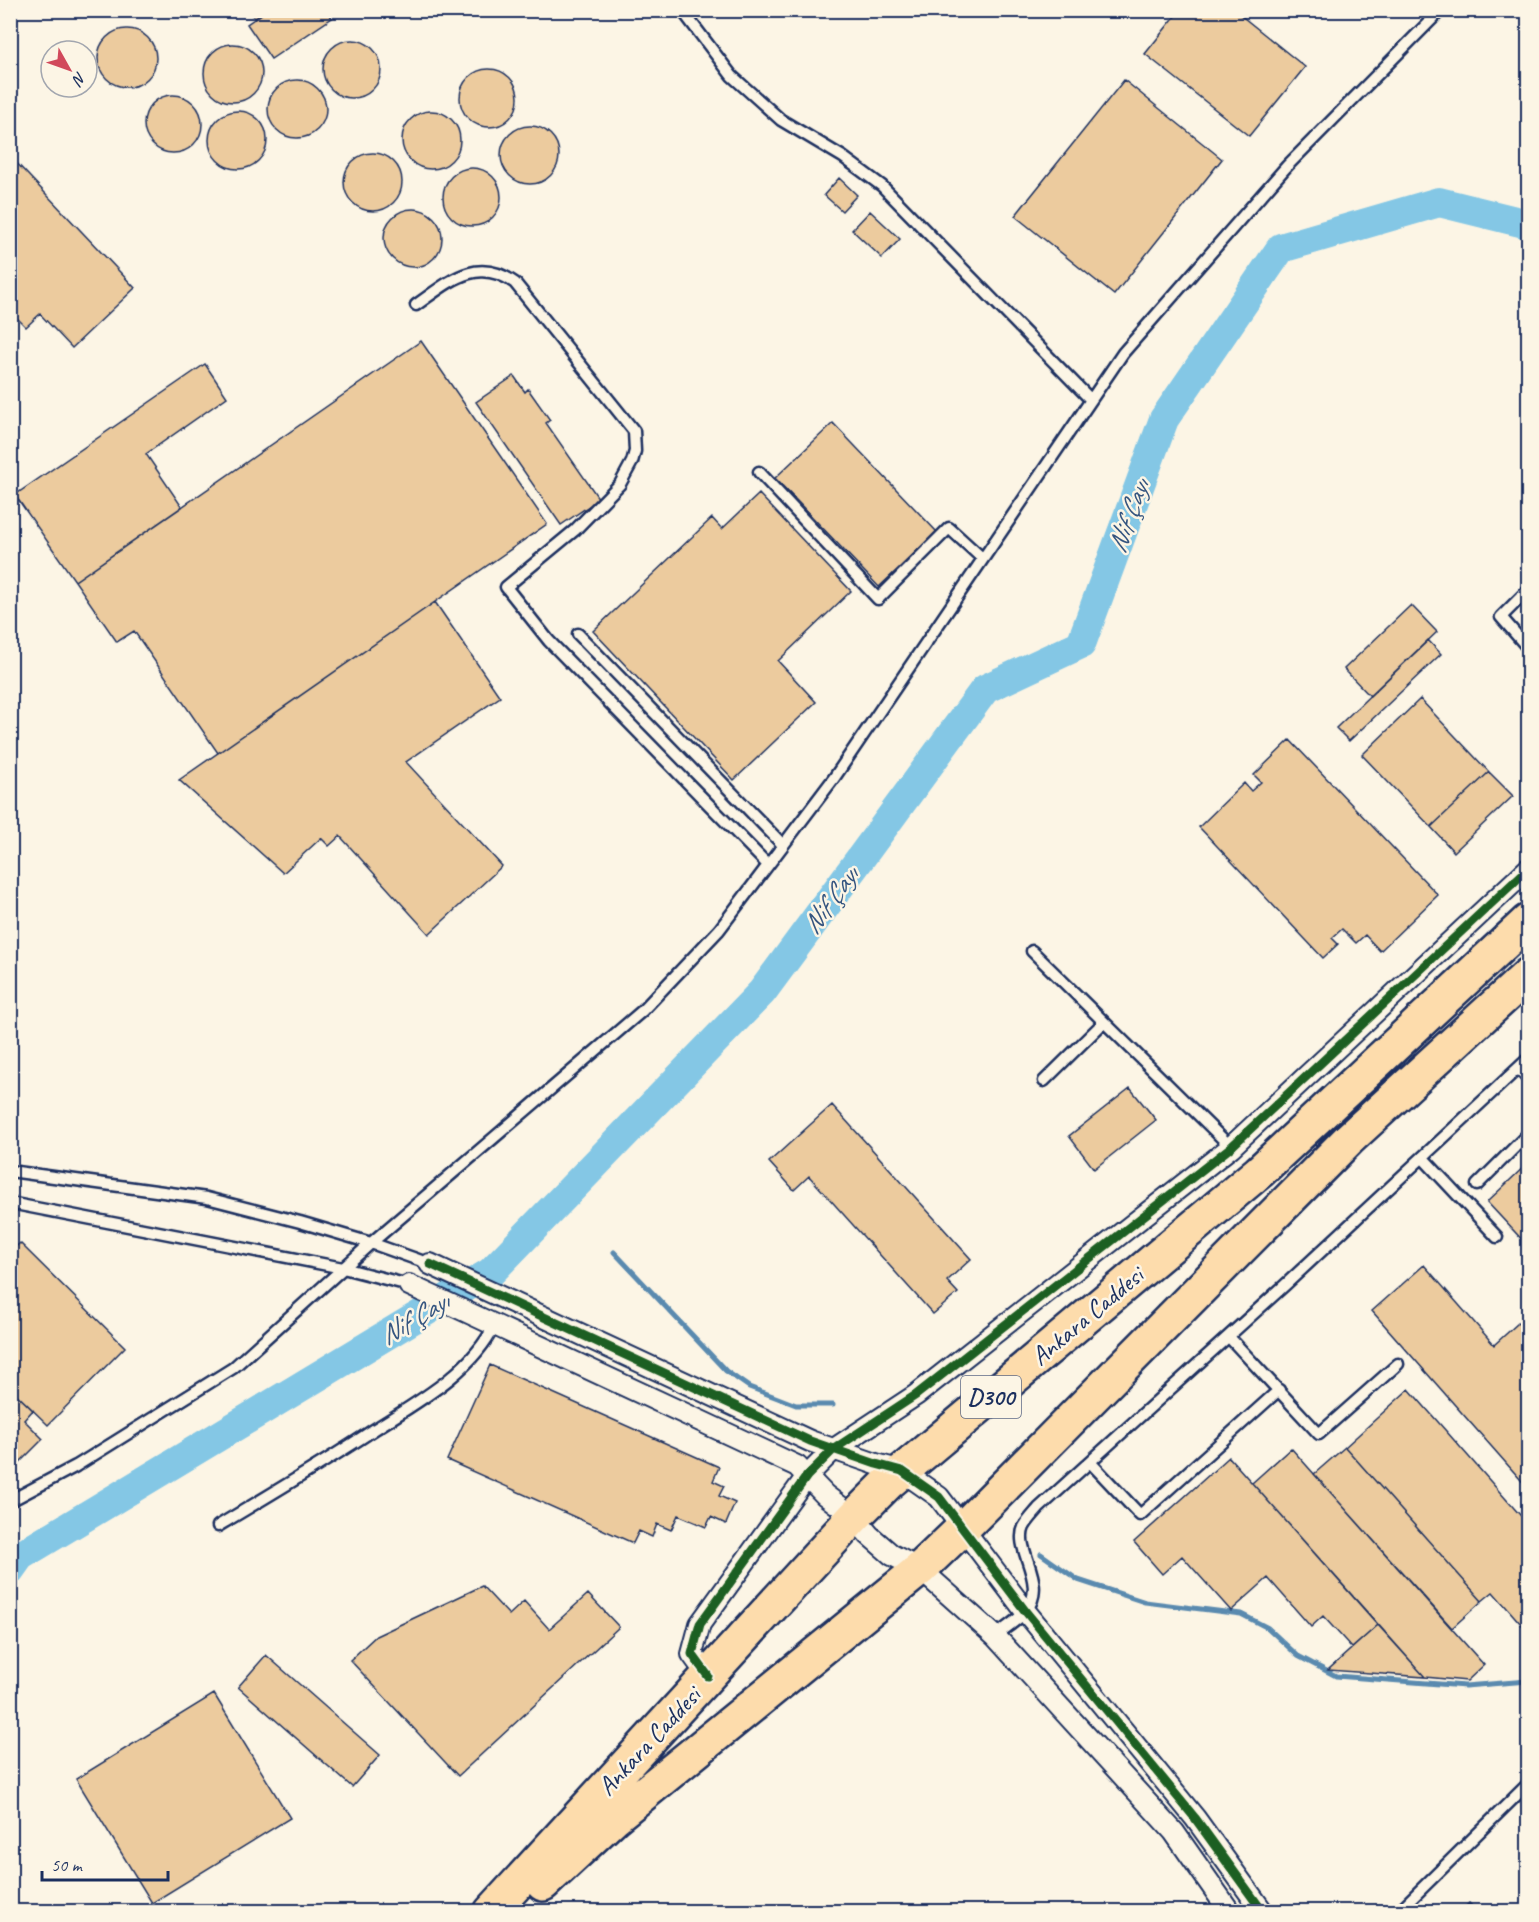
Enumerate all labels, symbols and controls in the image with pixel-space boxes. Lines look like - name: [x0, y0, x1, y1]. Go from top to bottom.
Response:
- north arrow: [39, 39, 99, 99]
- text: N: [67, 68, 91, 91]
- water label: Nif Çayı: [1099, 472, 1158, 557]
- water label: Nif Çayı: [794, 857, 868, 940]
- street label: Ankara Caddesi: [1024, 1257, 1152, 1373]
- water label: Nif Çayı: [373, 1283, 457, 1352]
- road number: D300: [961, 1376, 1021, 1418]
- street label: Ankara Caddesi: [590, 1677, 710, 1802]
- scale bar: [42, 1844, 168, 1882]
- text: 50 m: [51, 1854, 84, 1876]

